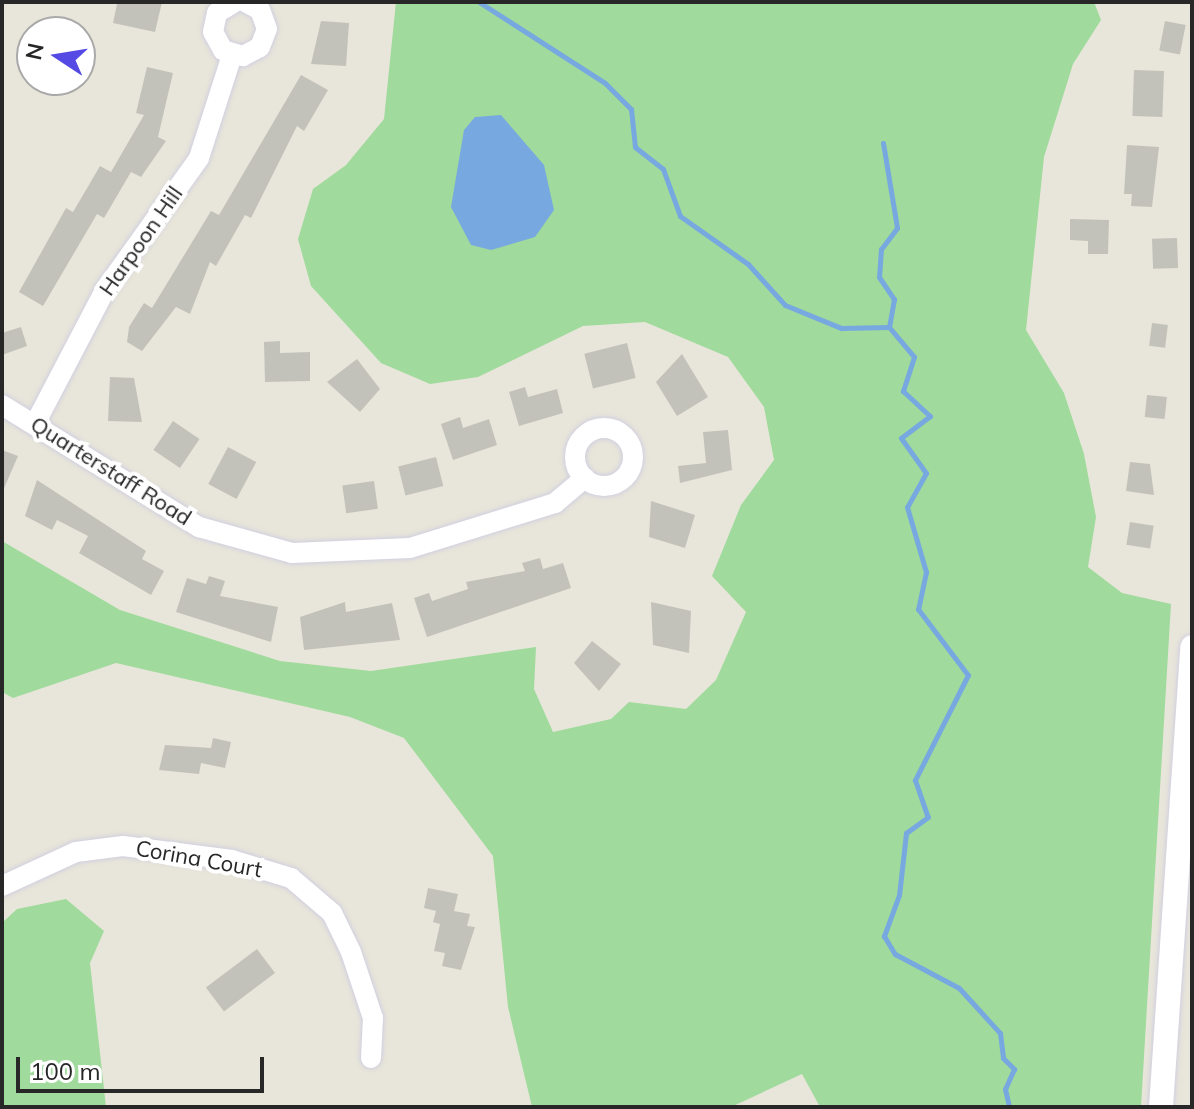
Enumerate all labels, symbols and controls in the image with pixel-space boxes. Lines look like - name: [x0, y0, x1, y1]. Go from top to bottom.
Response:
- north arrow: [16, 16, 96, 96]
- text: N: [19, 40, 50, 62]
- street label: Harpoon Hill: [94, 181, 188, 301]
- street label: Quarterstaff Road: [26, 411, 196, 531]
- street label: Corina Court: [134, 835, 264, 883]
- scale bar: [20, 1041, 268, 1091]
- text: 100 m: [30, 1056, 101, 1086]

